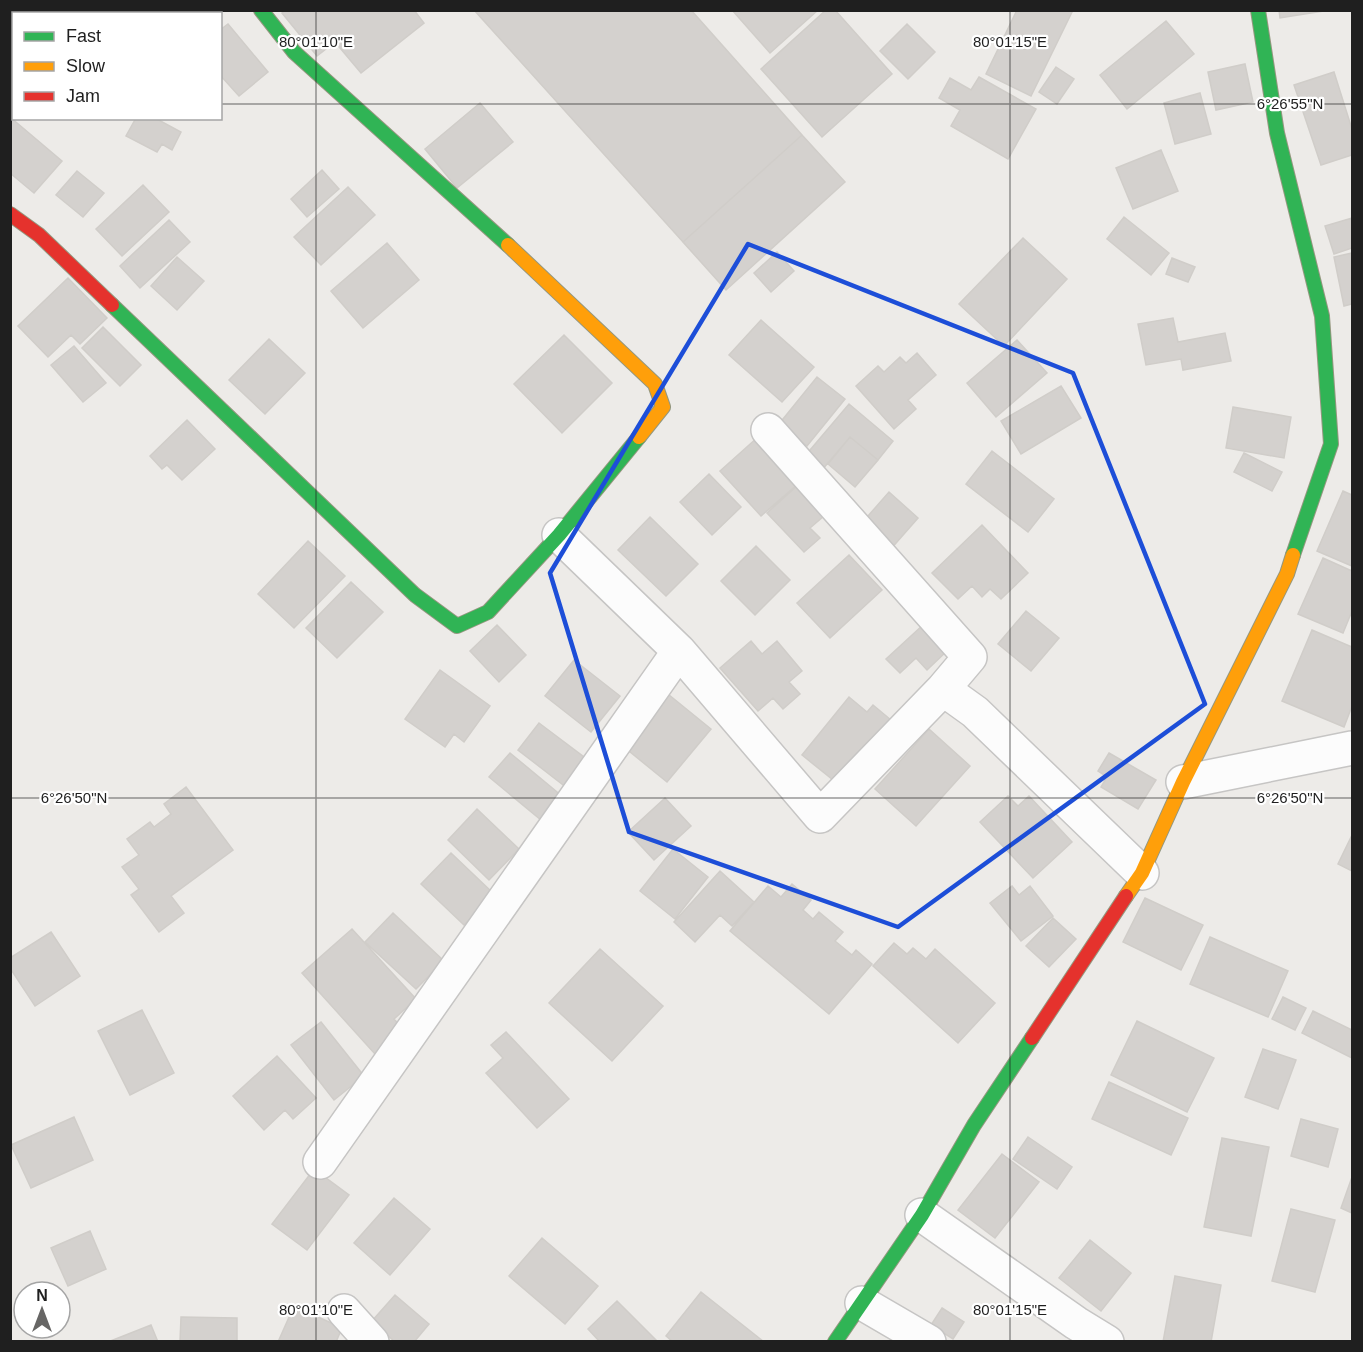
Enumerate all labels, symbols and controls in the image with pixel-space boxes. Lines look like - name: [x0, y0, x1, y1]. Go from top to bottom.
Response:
- legend: [12, 12, 222, 120]
- text: Fast: [66, 26, 101, 46]
- text: 80°01'10"E: [279, 33, 353, 50]
- text: 80°01'15"E: [973, 33, 1047, 50]
- text: Slow: [66, 56, 106, 76]
- text: Jam: [66, 86, 100, 106]
- text: 6°26'55"N: [1257, 95, 1323, 112]
- text: 6°26'50"N: [41, 789, 107, 806]
- text: 6°26'50"N: [1257, 789, 1323, 806]
- north arrow: [12, 1280, 72, 1340]
- text: N: [36, 1287, 48, 1304]
- text: 80°01'10"E: [279, 1301, 353, 1318]
- text: 80°01'15"E: [973, 1301, 1047, 1318]

